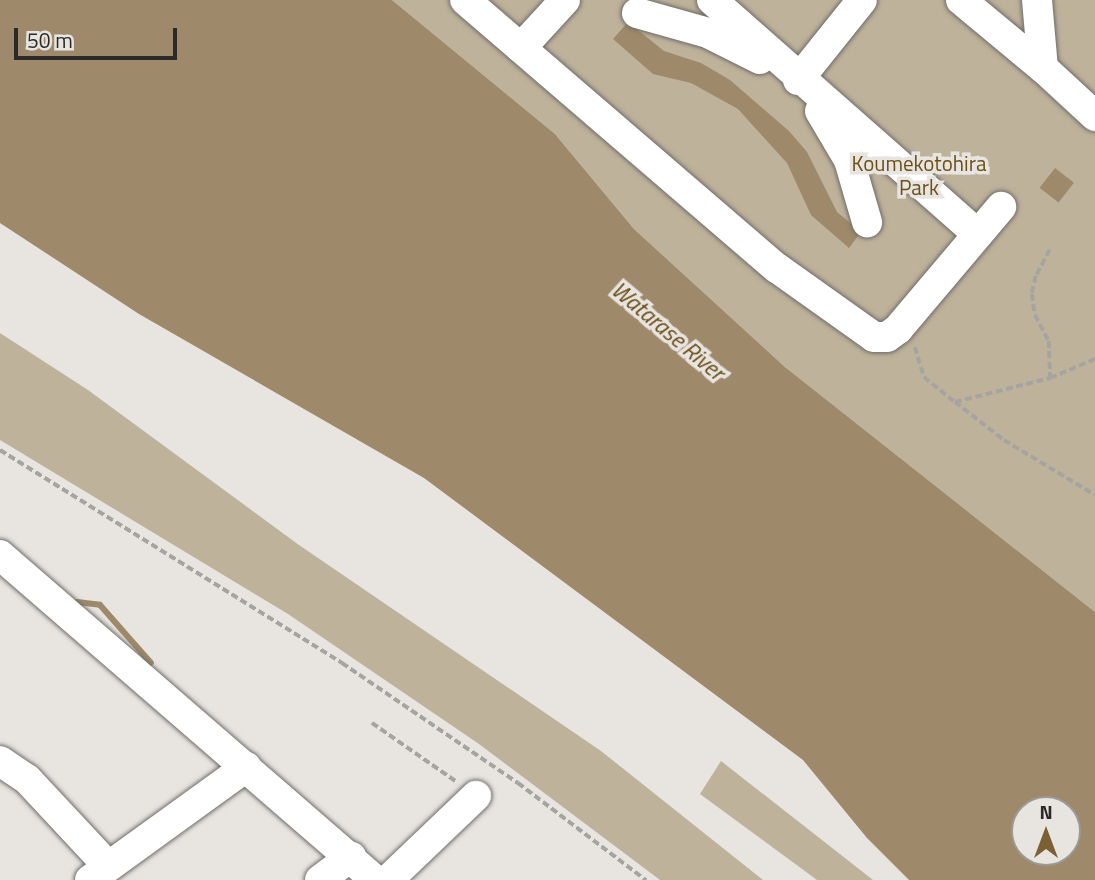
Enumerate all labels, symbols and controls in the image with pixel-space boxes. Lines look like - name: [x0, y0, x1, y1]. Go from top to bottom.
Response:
- scale bar: [18, 14, 180, 58]
- text: 50 m: [27, 24, 73, 56]
- park label: Koumekotohira Park: [852, 150, 986, 200]
- water label: Watarase River: [606, 276, 730, 386]
- north arrow: [1011, 796, 1081, 866]
- text: N: [1039, 797, 1053, 826]

